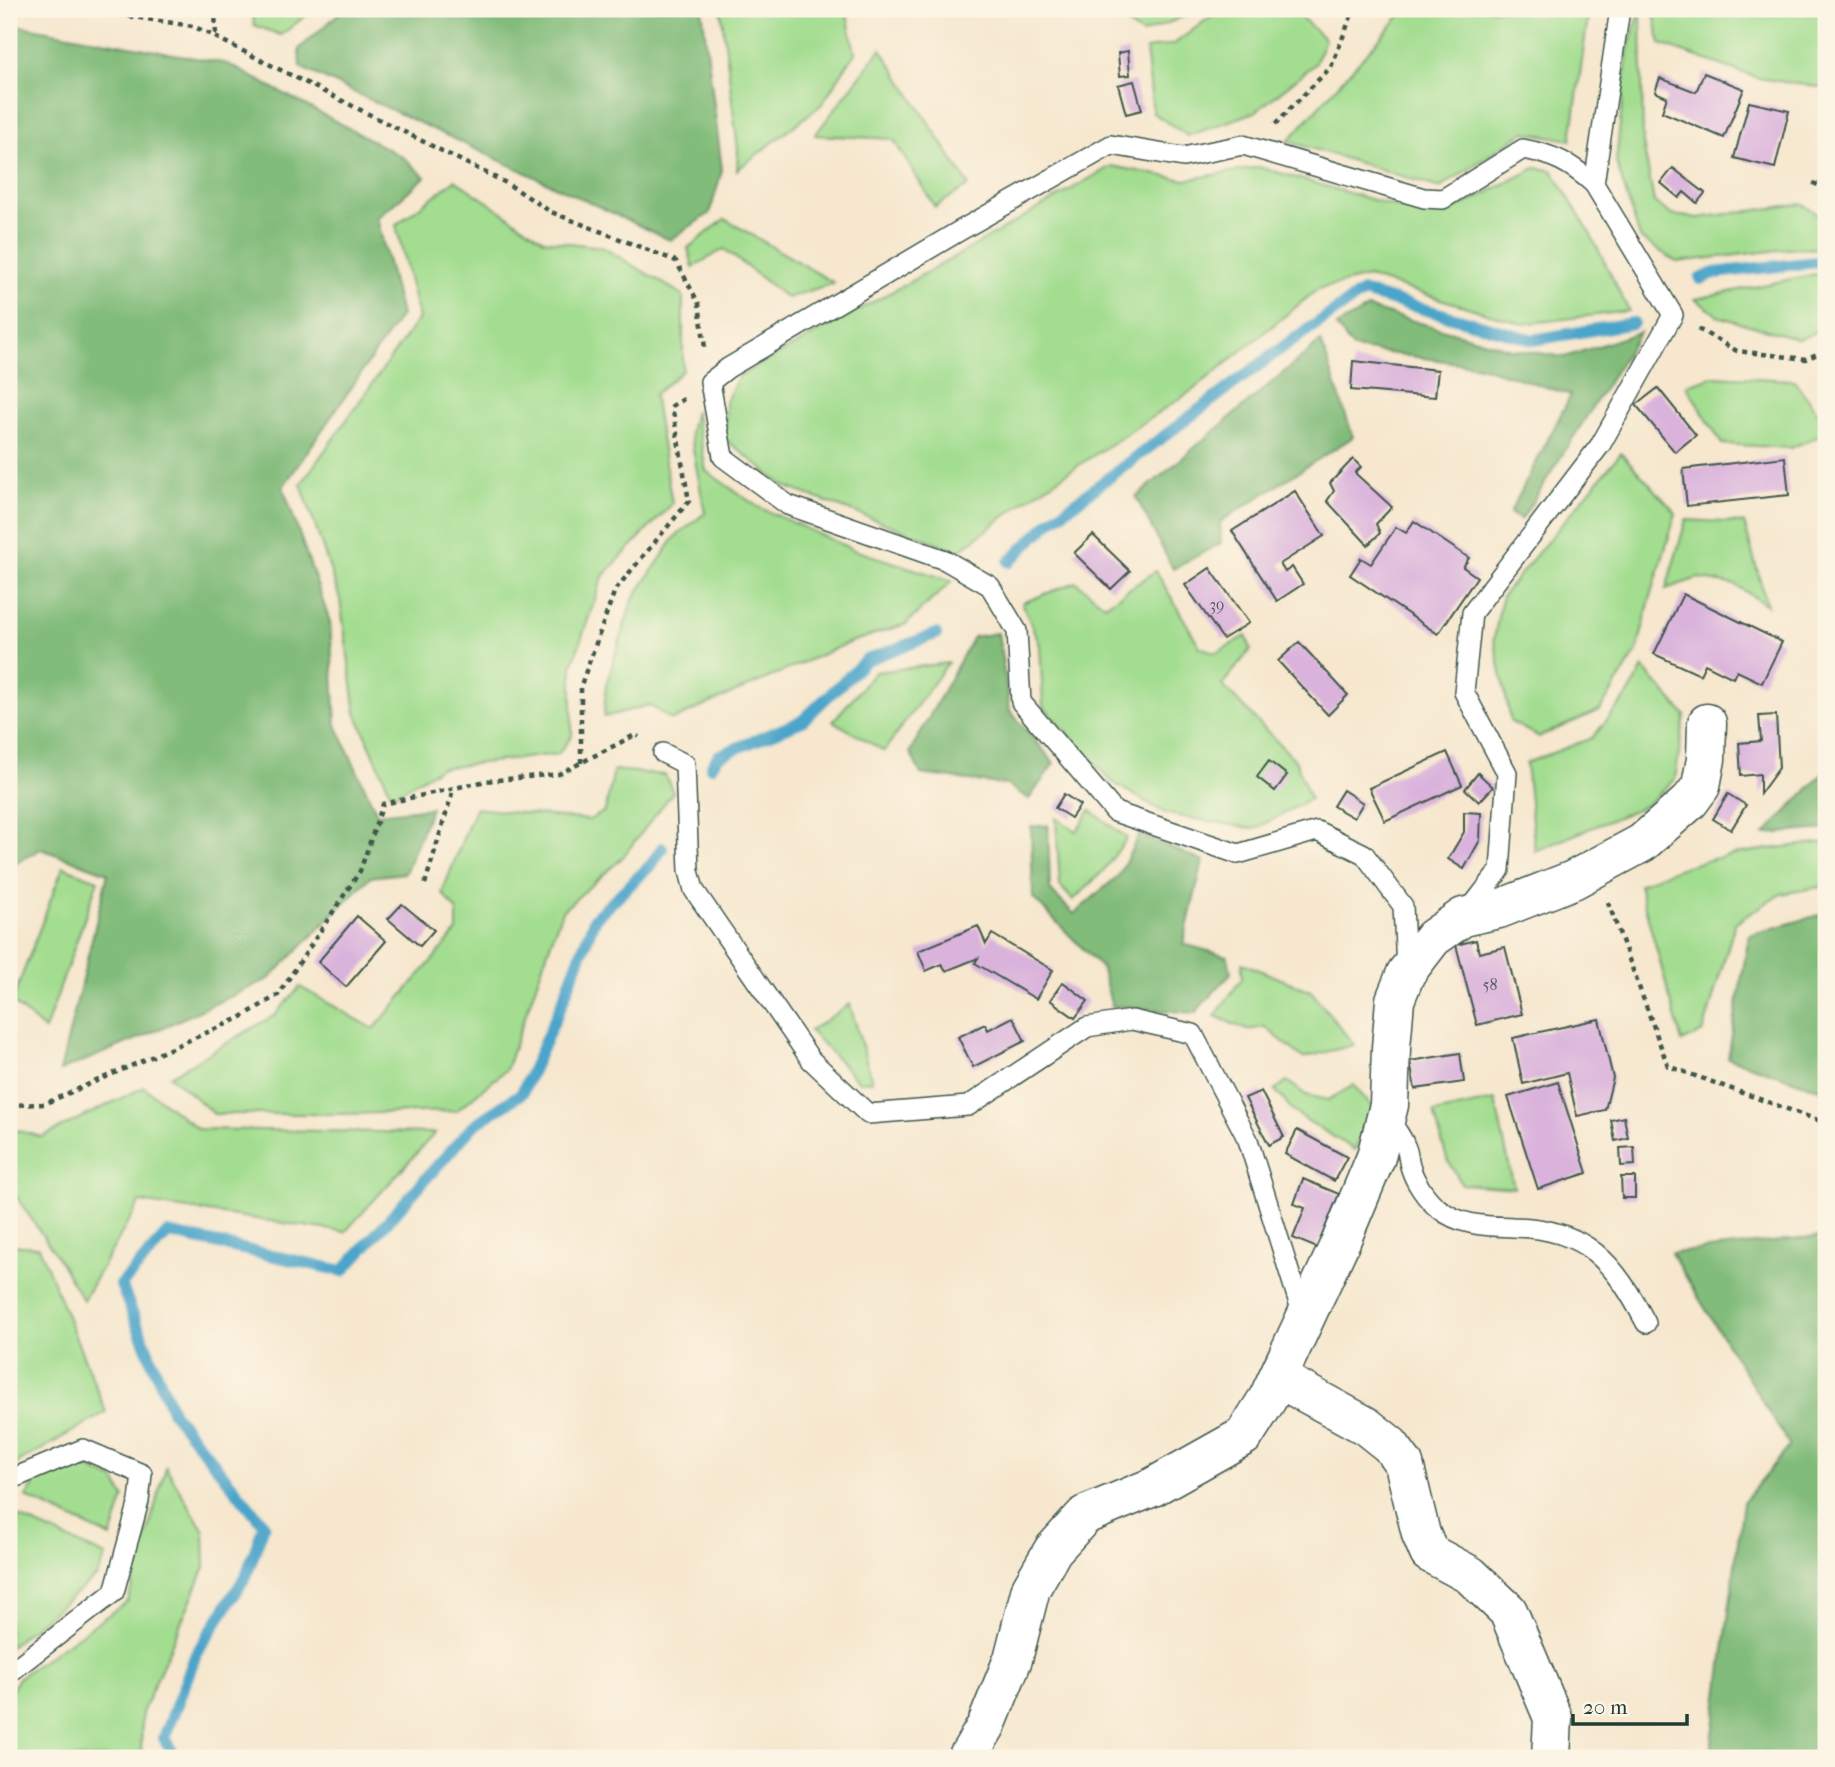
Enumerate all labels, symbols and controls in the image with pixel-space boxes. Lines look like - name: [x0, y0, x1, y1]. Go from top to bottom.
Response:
- house number: 39: [1210, 595, 1224, 614]
- house number: 58: [1483, 975, 1497, 994]
- scale bar: [1573, 1683, 1686, 1727]
- text: 20 m: [1583, 1695, 1628, 1719]

